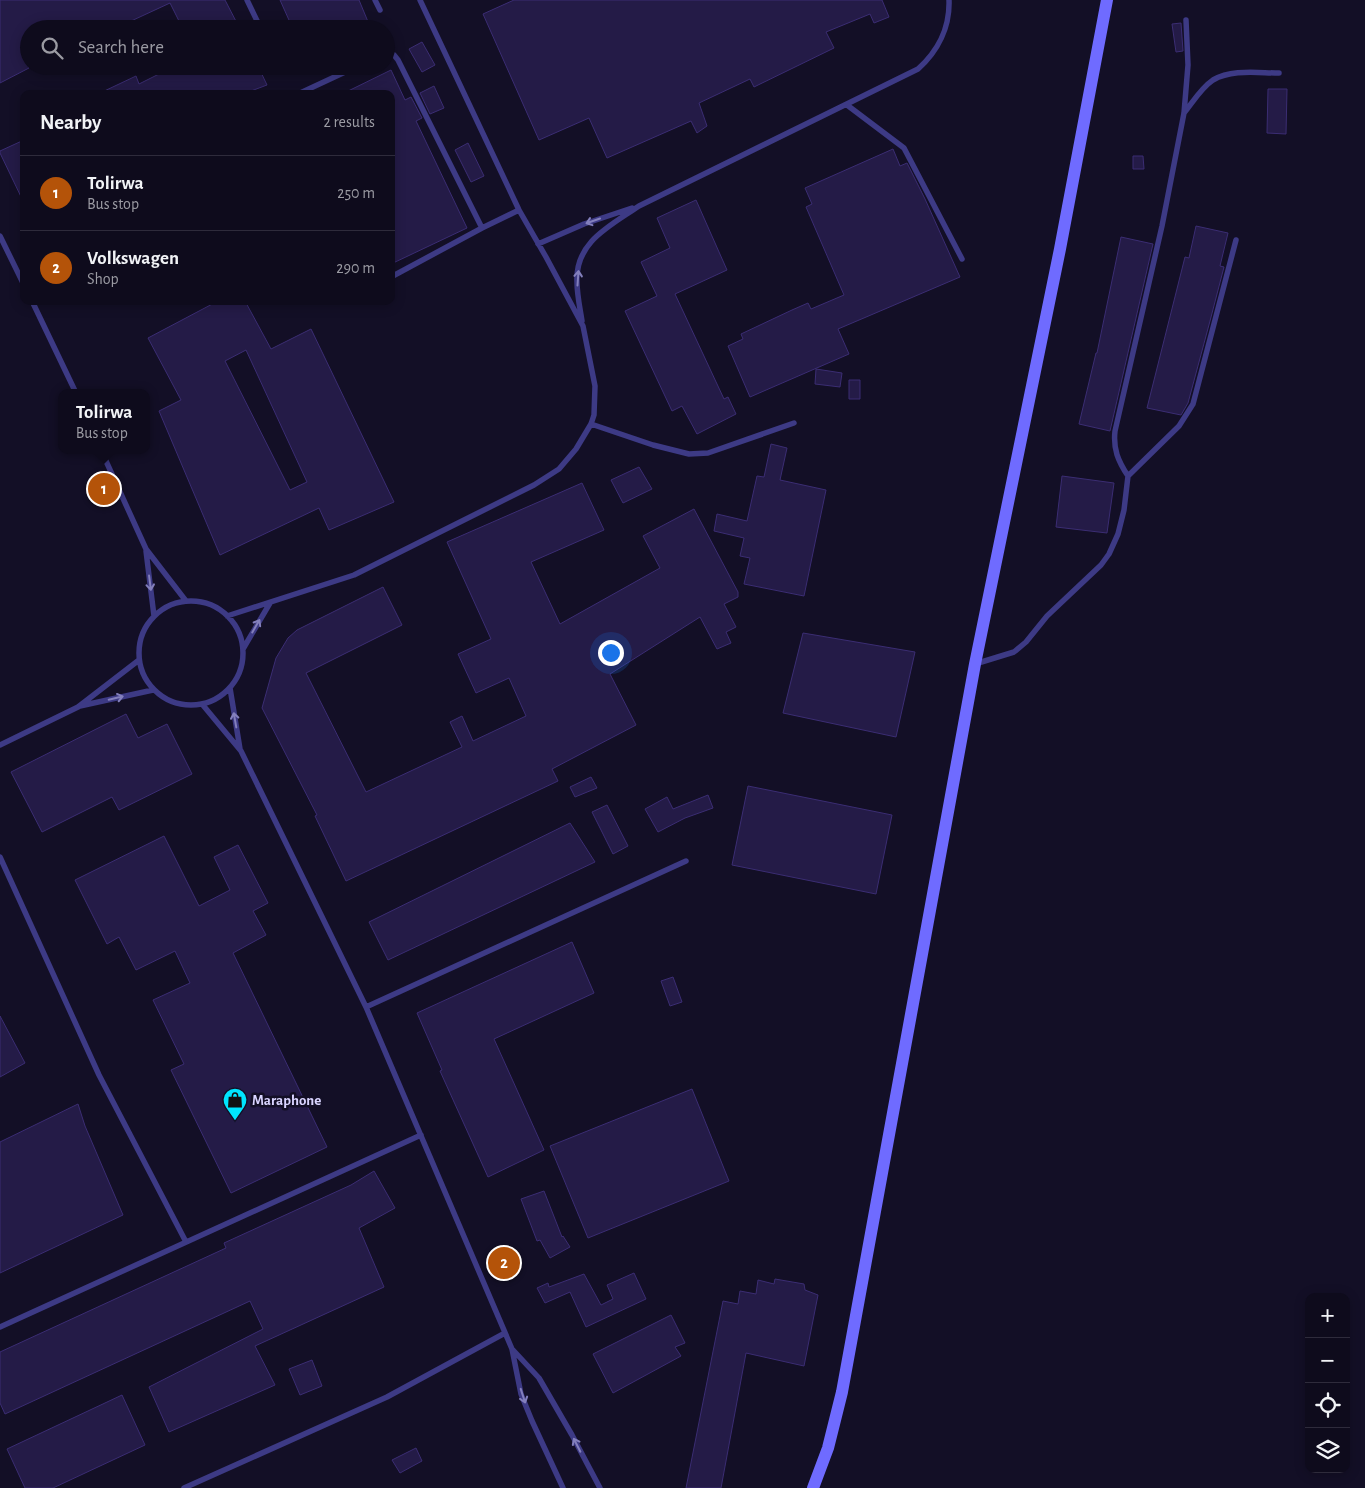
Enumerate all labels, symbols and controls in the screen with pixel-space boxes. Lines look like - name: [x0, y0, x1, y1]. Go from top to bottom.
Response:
- search box: [20, 20, 395, 75]
- icon: search: [38, 34, 66, 62]
- text: Search here: [78, 38, 164, 57]
- text: Nearby: [40, 112, 101, 133]
- text: 2 results: [323, 114, 375, 130]
- text: Tolirwa: [87, 174, 144, 193]
- text: 1: [53, 185, 59, 201]
- text: 250 m: [337, 185, 375, 201]
- text: Bus stop: [87, 196, 139, 212]
- one-way arrow: [585, 217, 601, 226]
- text: Volkswagen: [87, 249, 179, 268]
- text: 2: [52, 260, 60, 276]
- text: 290 m: [336, 260, 375, 276]
- one-way arrow: [573, 270, 582, 286]
- text: Shop: [87, 271, 119, 287]
- popup: [58, 389, 150, 454]
- text: Tolirwa: [76, 403, 132, 422]
- text: Bus stop: [76, 425, 128, 441]
- pin: 1: [88, 470, 120, 508]
- one-way arrow: [145, 574, 155, 590]
- one-way arrow: [252, 619, 262, 633]
- your location: [598, 640, 624, 666]
- one-way arrow: [107, 693, 123, 702]
- one-way arrow: [230, 712, 240, 728]
- shop icon: Maraphone: [222, 1087, 248, 1121]
- place label: Maraphone: [252, 1093, 321, 1108]
- pin: 2: [488, 1244, 520, 1282]
- map controls: [1305, 1293, 1350, 1473]
- button: +: [1305, 1293, 1350, 1338]
- button: −: [1305, 1338, 1350, 1383]
- button: locate: [1305, 1383, 1350, 1428]
- one-way arrow: [519, 1388, 528, 1404]
- button: layers: [1305, 1428, 1350, 1473]
- one-way arrow: [572, 1437, 582, 1452]

